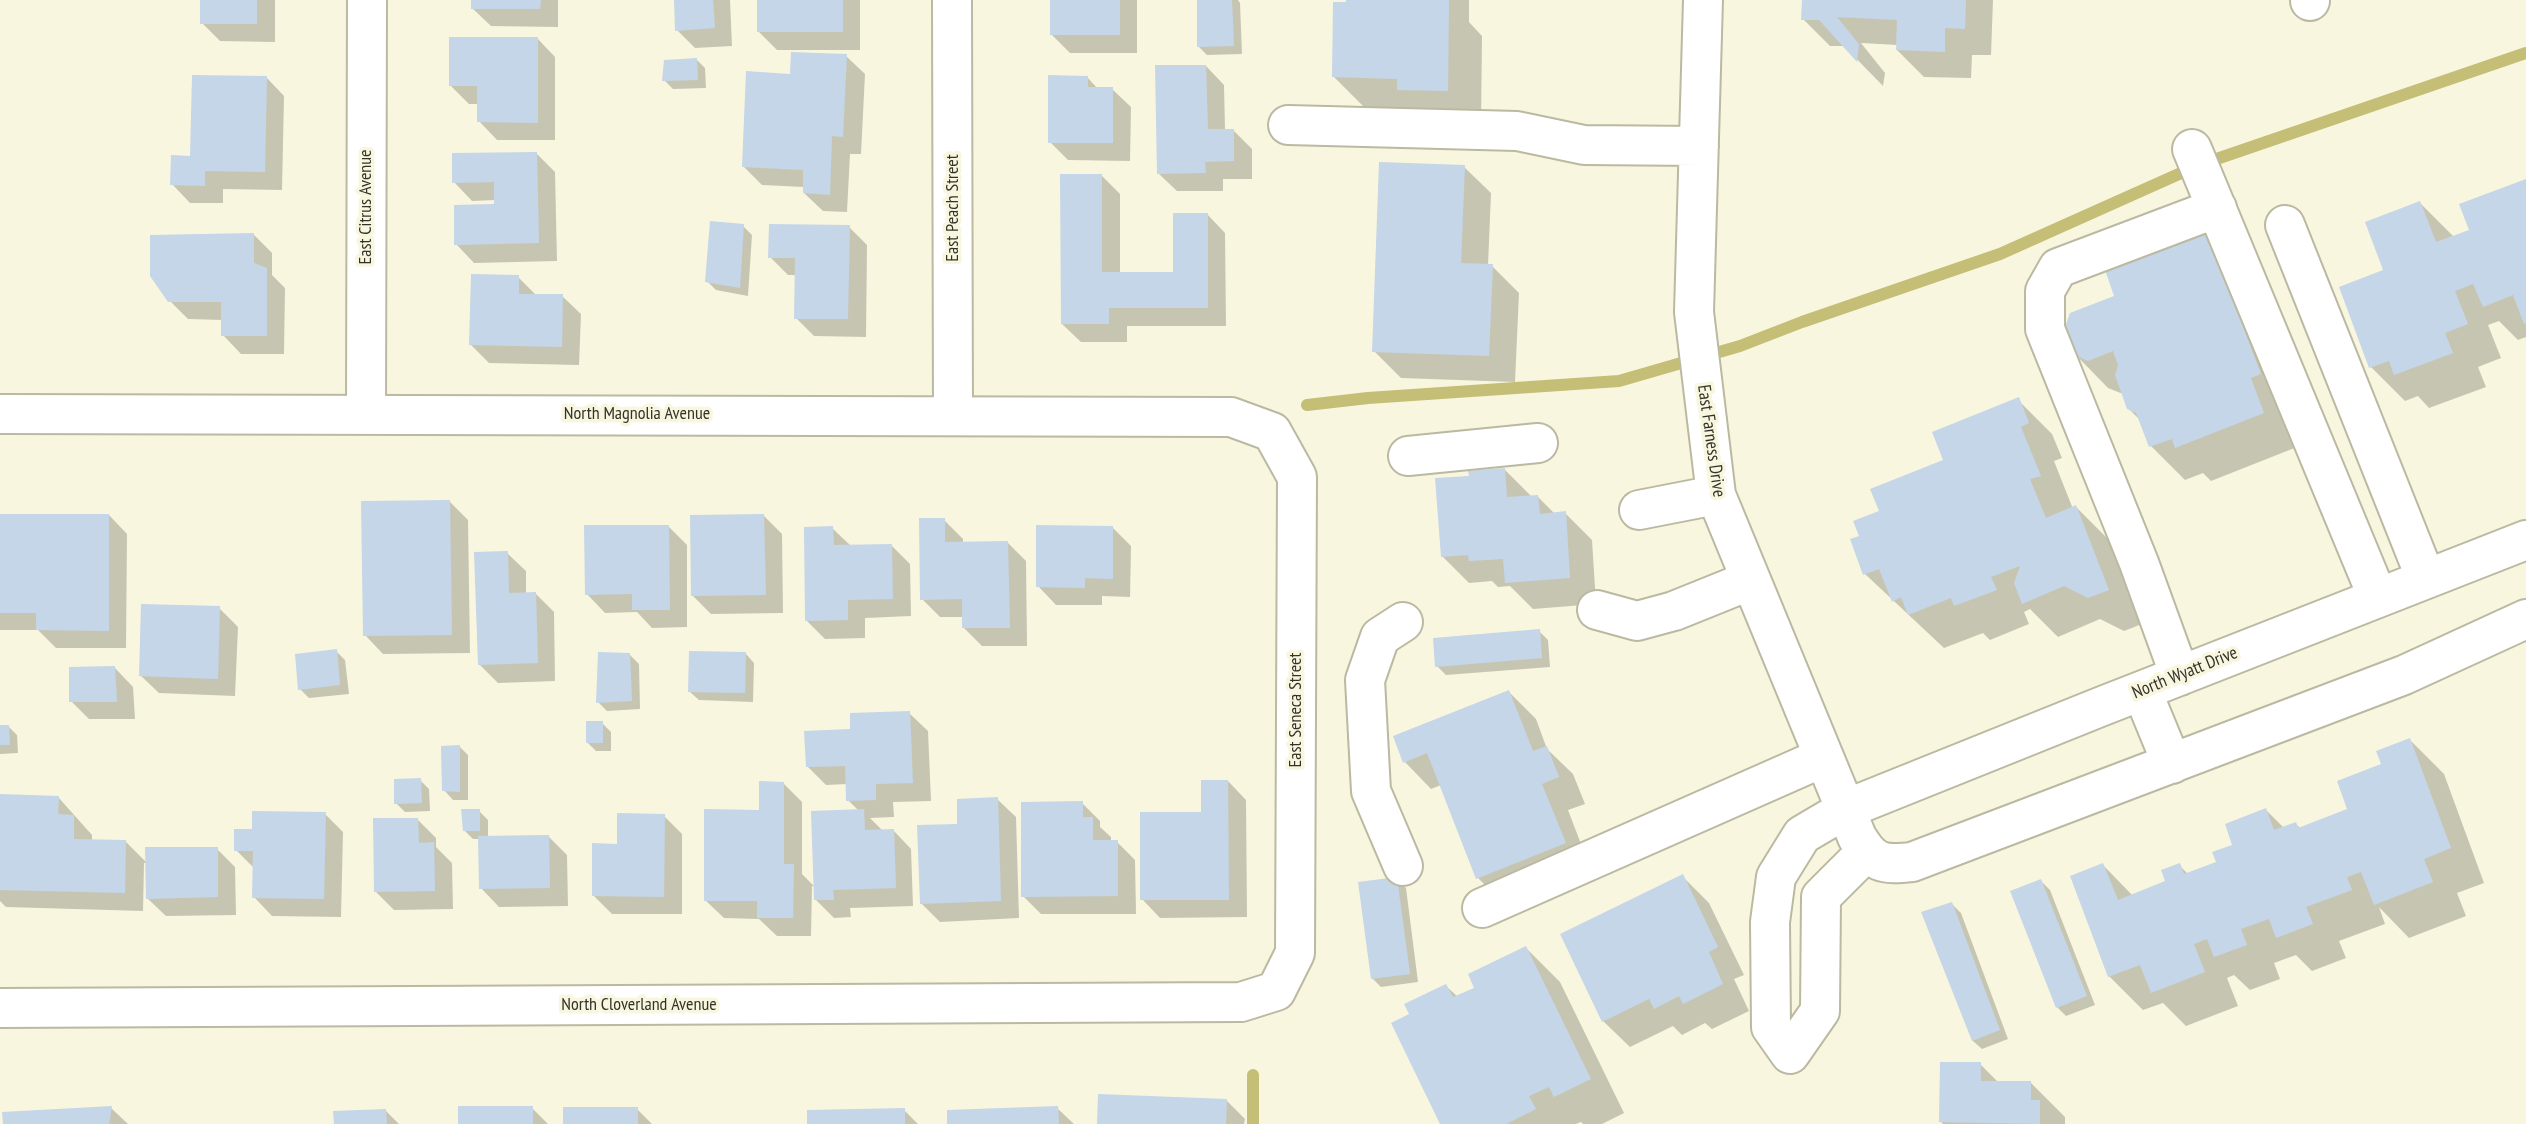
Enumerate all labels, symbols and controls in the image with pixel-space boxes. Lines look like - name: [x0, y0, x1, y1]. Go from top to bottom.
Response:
- street label: East Citrus Avenue: [355, 149, 377, 265]
- street label: East Peach Street: [942, 154, 964, 262]
- street label: East Farness Drive: [1692, 383, 1730, 499]
- street label: North Magnolia Avenue: [564, 403, 710, 425]
- street label: North Wyatt Drive: [2129, 642, 2241, 704]
- street label: East Seneca Street: [1285, 653, 1307, 767]
- street label: North Cloverland Avenue: [561, 994, 717, 1016]

